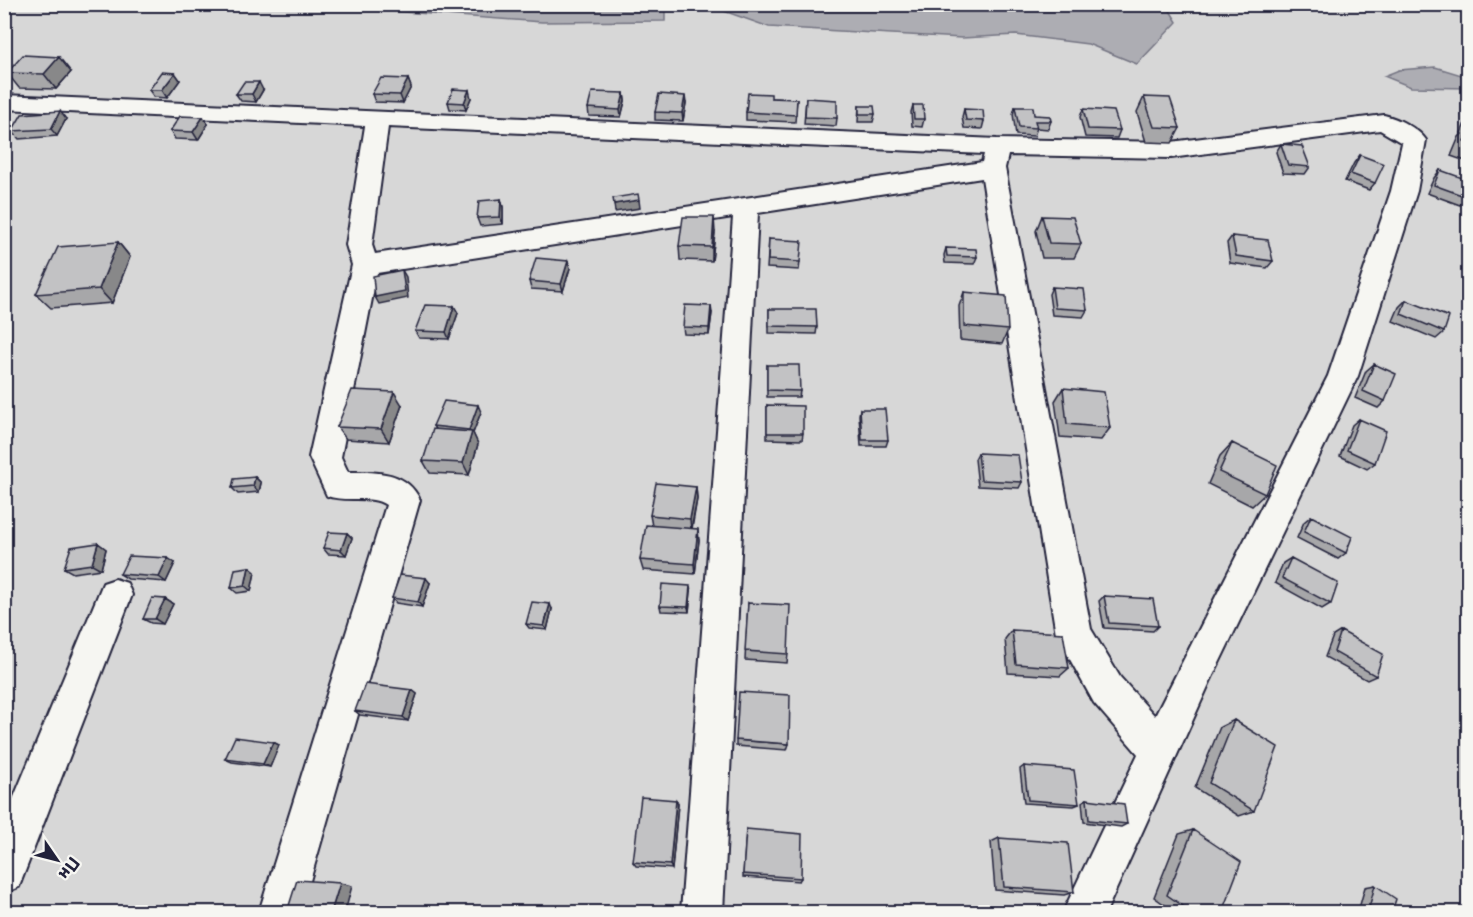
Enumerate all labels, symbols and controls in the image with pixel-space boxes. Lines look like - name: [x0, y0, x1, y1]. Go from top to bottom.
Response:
- north arrow: [27, 830, 87, 890]
- text: Пн: [54, 853, 87, 886]

